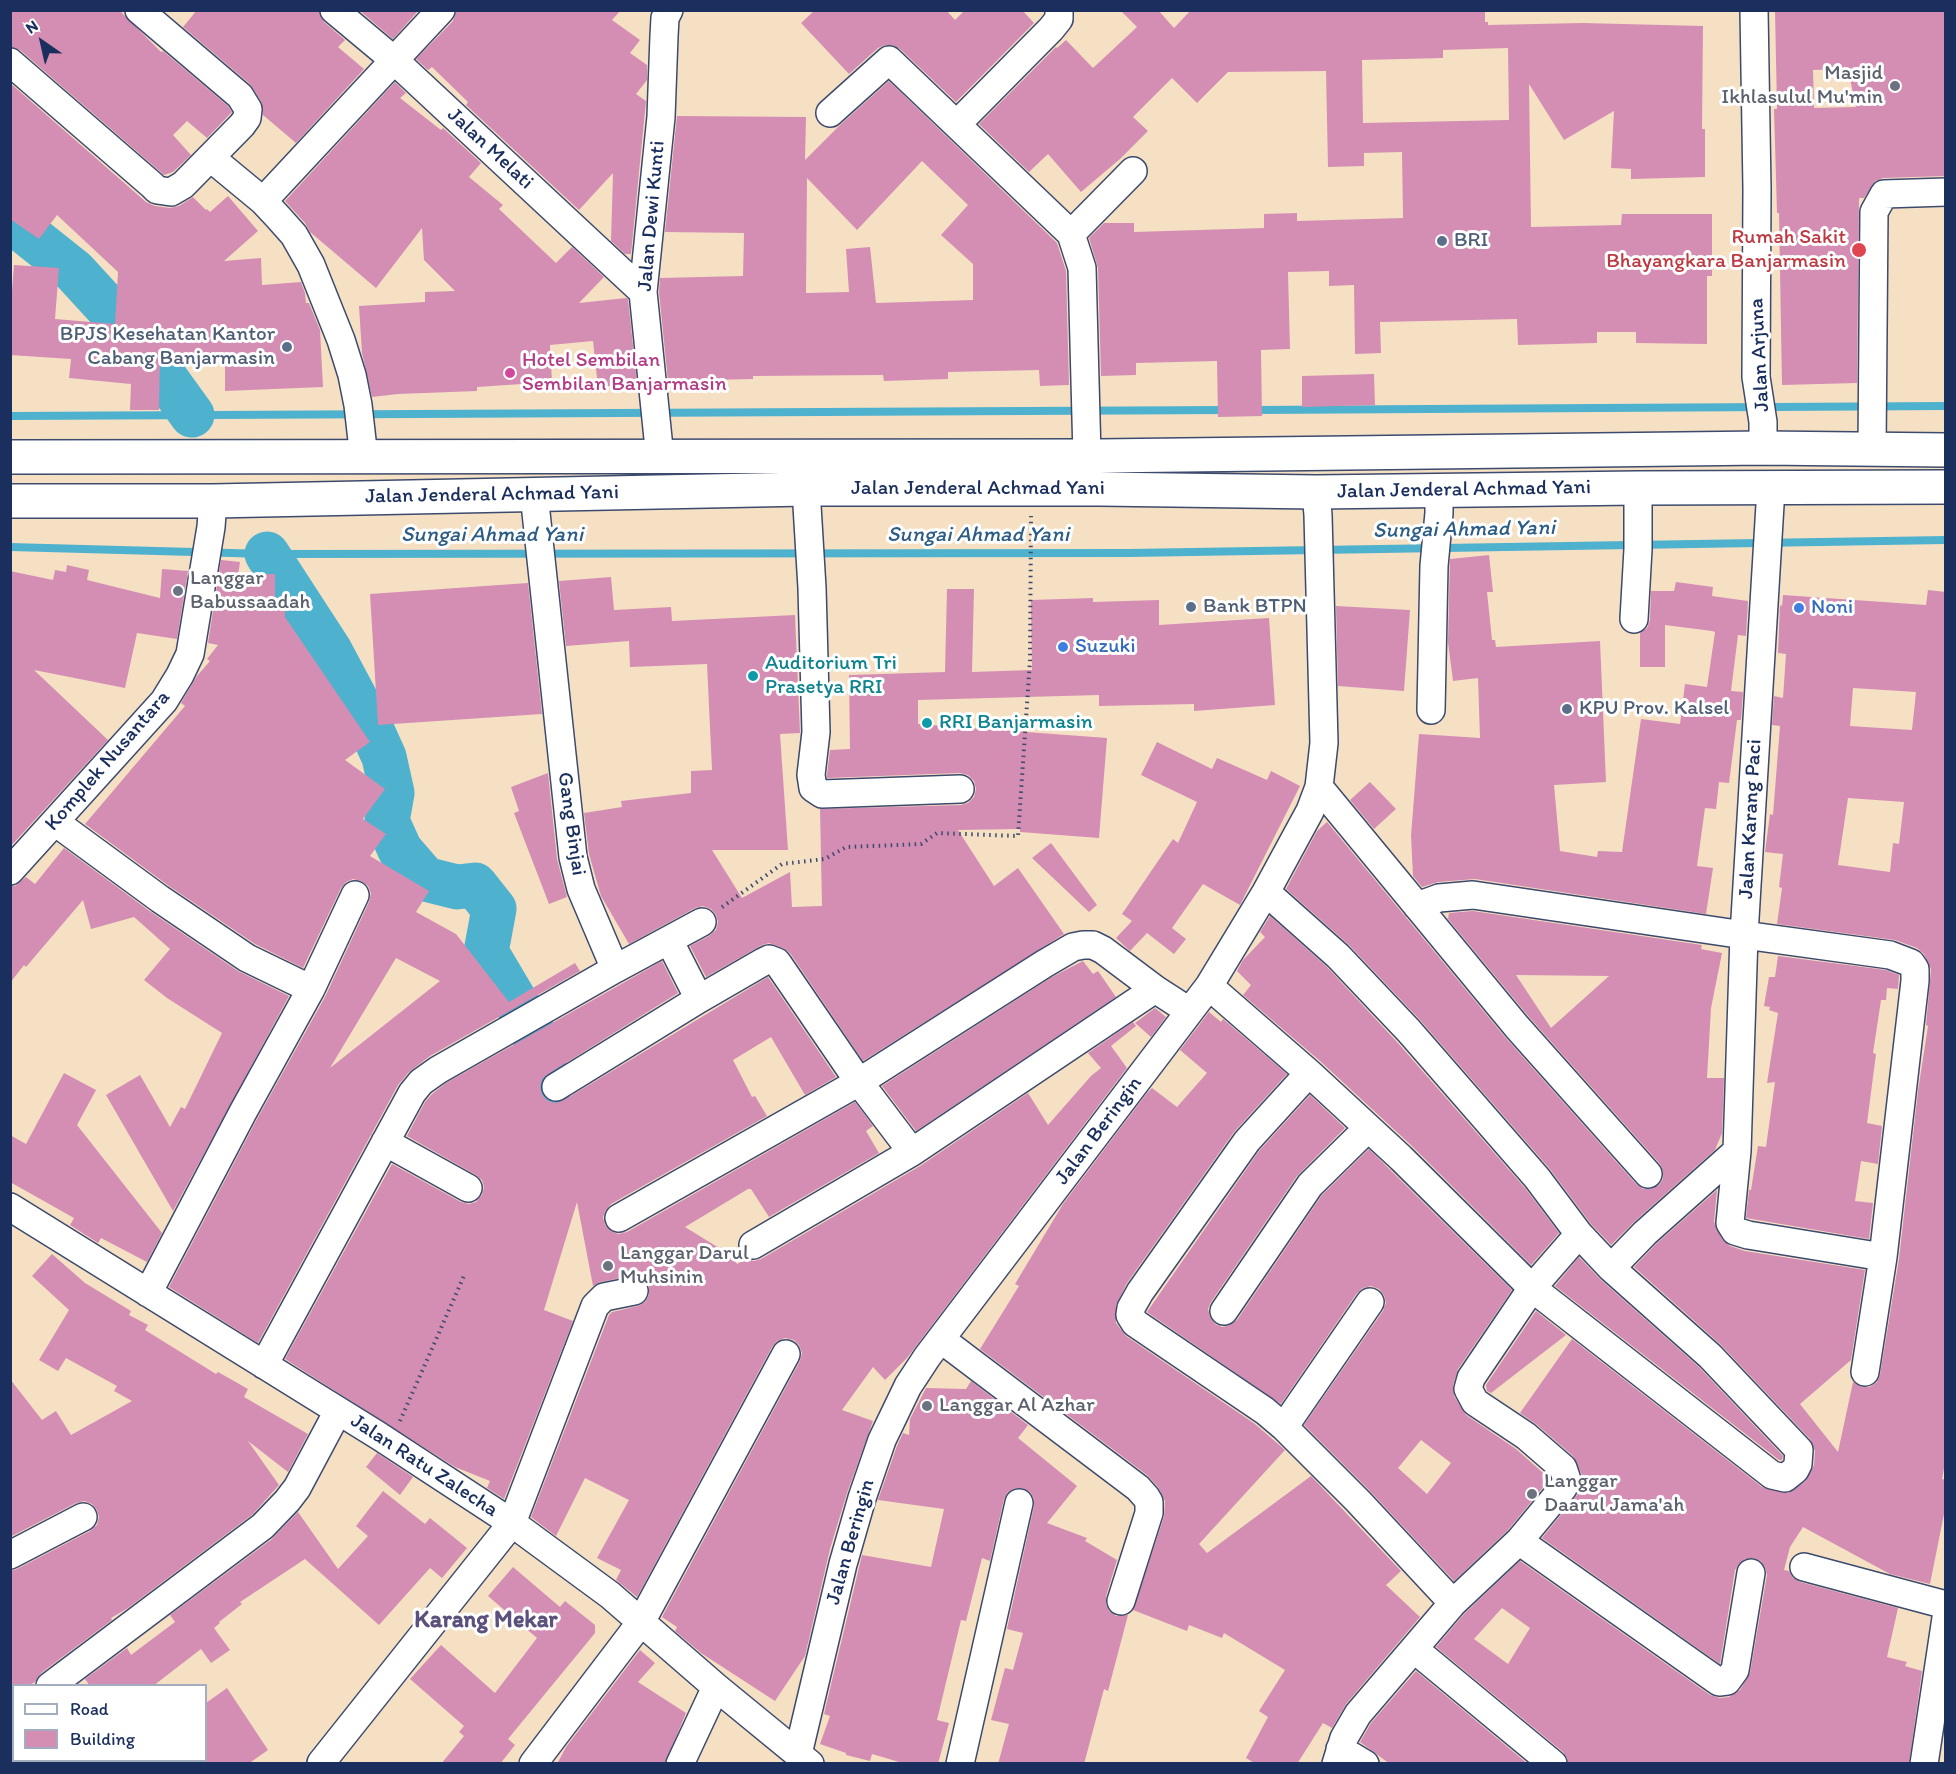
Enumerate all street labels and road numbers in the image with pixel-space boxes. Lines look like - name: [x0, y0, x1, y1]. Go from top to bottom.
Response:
- street label: Jalan Melati: [442, 103, 538, 195]
- street label: Jalan Dewi Kunti: [633, 140, 671, 292]
- street label: Jalan Arjuna: [1744, 298, 1776, 412]
- street label: Jalan Jenderal Achmad Yani: [1337, 475, 1591, 505]
- street label: Jalan Jenderal Achmad Yani: [851, 476, 1105, 502]
- street label: Jalan Jenderal Achmad Yani: [365, 480, 619, 510]
- street label: Komplek Nusantara: [40, 685, 176, 837]
- street label: Jalan Karang Paci: [1734, 738, 1768, 900]
- street label: Gang Binjai: [551, 771, 591, 877]
- street label: Jalan Beringin: [1050, 1072, 1148, 1190]
- street label: Jalan Ratu Zalecha: [345, 1409, 503, 1523]
- street label: Jalan Beringin: [821, 1476, 881, 1608]

